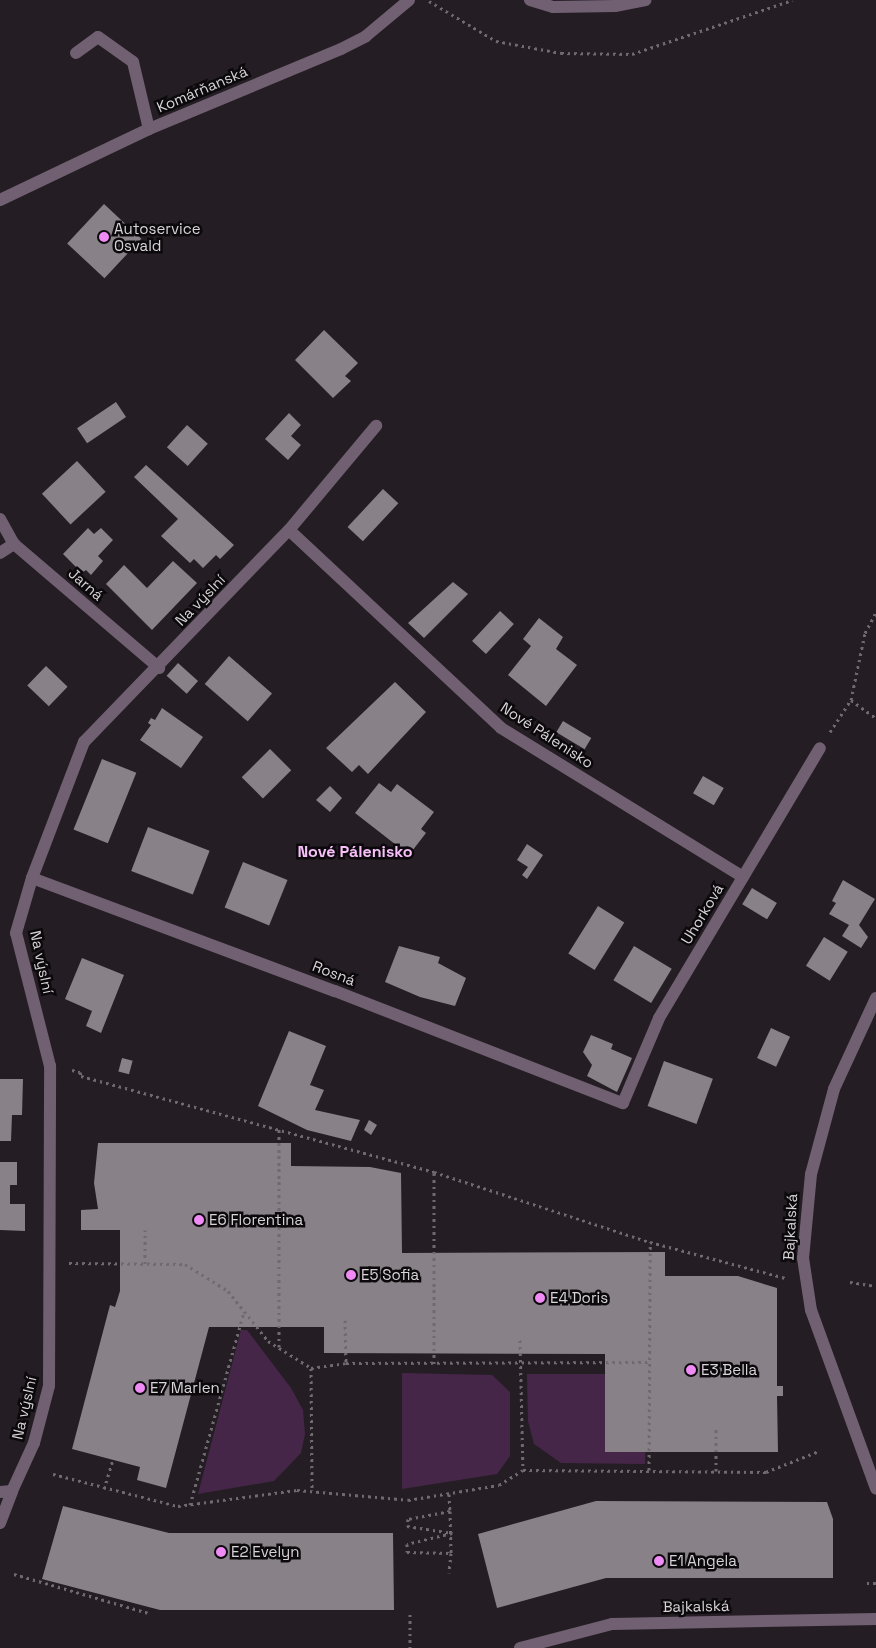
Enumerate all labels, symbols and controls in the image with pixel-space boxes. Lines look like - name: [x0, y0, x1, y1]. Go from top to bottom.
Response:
- street label: Komárňanská: [154, 62, 250, 116]
- place label: Autoservice Osvald: [114, 219, 201, 254]
- marker: Autoservice Osvald: [98, 231, 110, 243]
- street label: Jarná: [65, 564, 107, 604]
- street label: Na výslní: [171, 571, 229, 629]
- street label: Nové Pálenisko: [497, 698, 597, 772]
- district label: Nové Pálenisko: [297, 842, 413, 862]
- street label: Uhorková: [677, 881, 727, 947]
- street label: Na výslní: [27, 929, 57, 995]
- street label: Rosná: [310, 957, 358, 989]
- street label: Bajkalská: [779, 1193, 801, 1261]
- place label: E6 Florentina: [209, 1211, 303, 1229]
- marker: E6 Florentina: [193, 1214, 205, 1226]
- place label: E5 Sofia: [361, 1266, 419, 1284]
- marker: E5 Sofia: [345, 1269, 357, 1281]
- place label: E4 Doris: [550, 1289, 608, 1307]
- marker: E4 Doris: [534, 1292, 546, 1304]
- place label: E3 Bella: [701, 1361, 757, 1379]
- marker: E3 Bella: [685, 1364, 697, 1376]
- street label: Na výslní: [8, 1375, 40, 1441]
- place label: E7 Marlen: [150, 1379, 220, 1397]
- marker: E7 Marlen: [134, 1382, 146, 1394]
- place label: E2 Evelyn: [231, 1543, 299, 1561]
- marker: E2 Evelyn: [215, 1546, 227, 1558]
- place label: E1 Angela: [669, 1552, 737, 1570]
- marker: E1 Angela: [653, 1555, 665, 1567]
- street label: Bajkalská: [662, 1596, 730, 1616]

